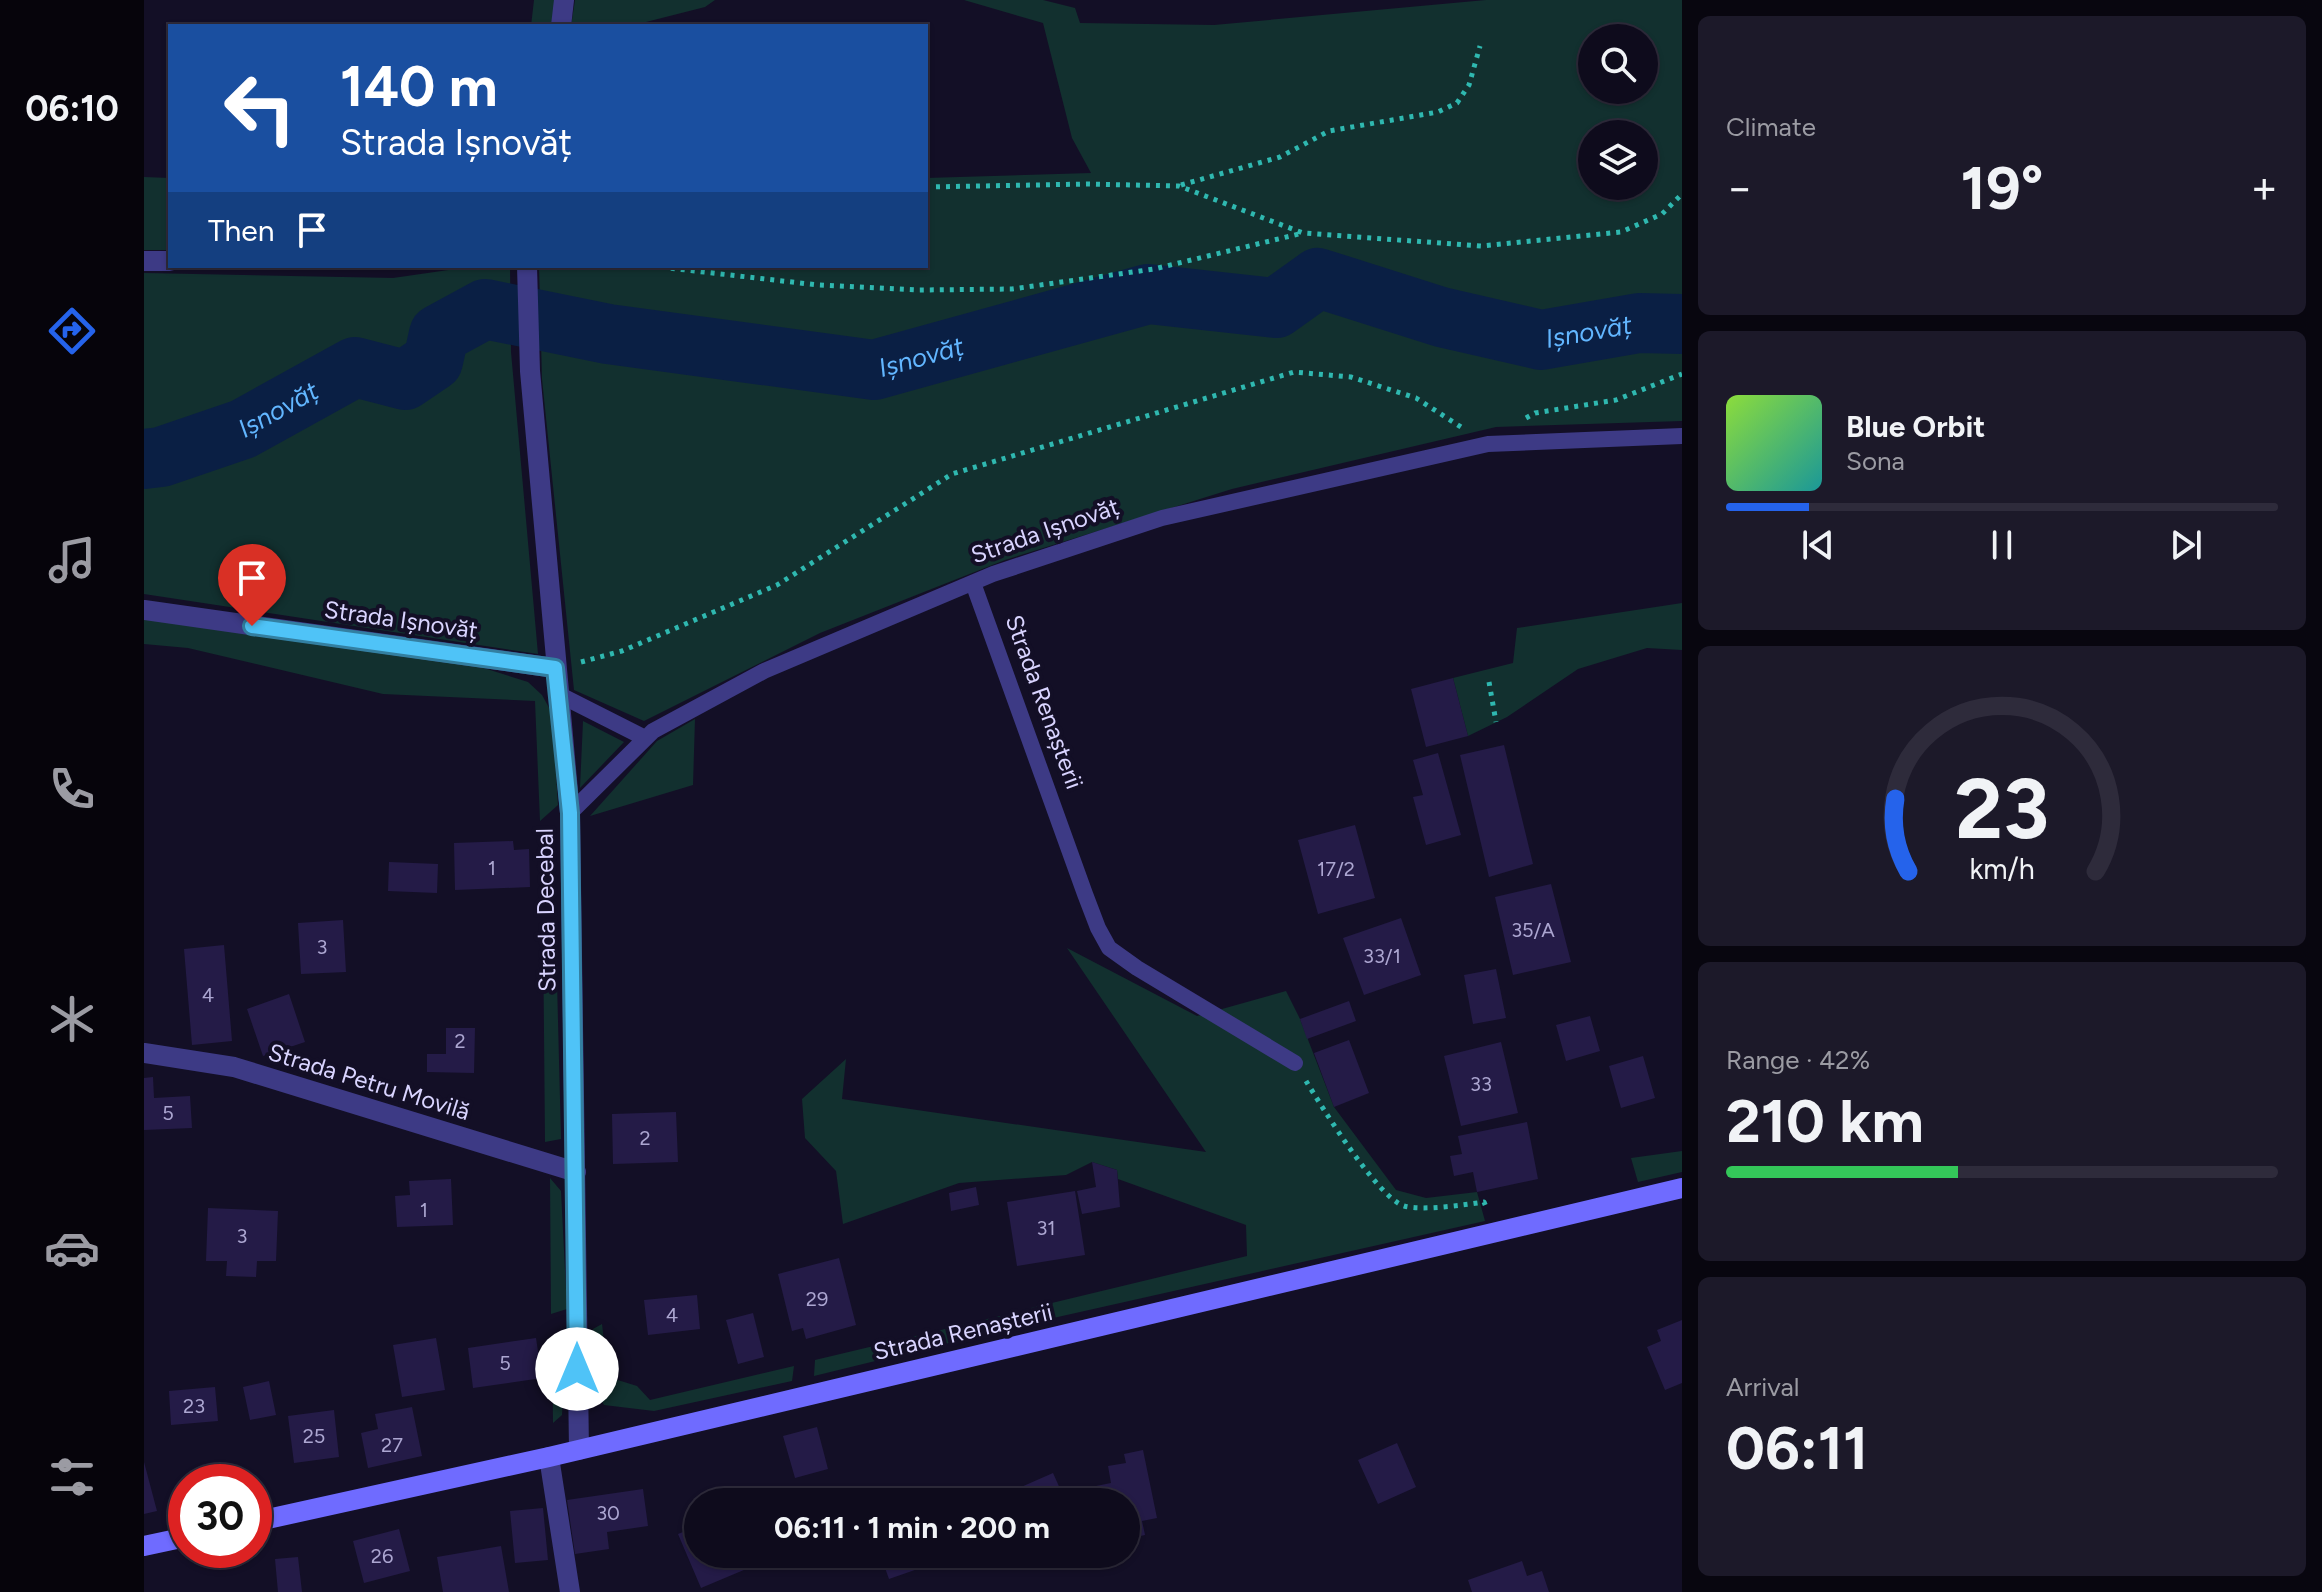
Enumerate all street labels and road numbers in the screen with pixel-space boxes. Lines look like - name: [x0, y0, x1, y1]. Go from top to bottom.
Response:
- street label: Strada Ișnovăț: [967, 492, 1123, 569]
- street label: Strada Ișnovăț: [322, 594, 480, 645]
- street label: Strada Renașterii: [1000, 611, 1089, 793]
- street label: Strada Decebal: [530, 828, 561, 992]
- street label: Strada Petru Movilă: [265, 1037, 473, 1126]
- street label: Strada Renașterii: [871, 1297, 1055, 1366]

